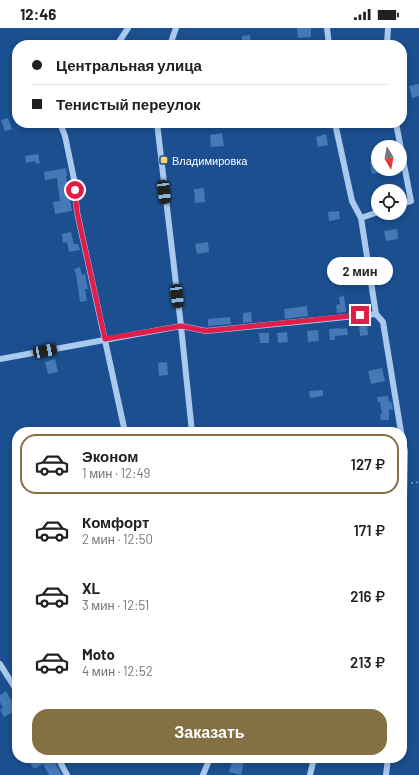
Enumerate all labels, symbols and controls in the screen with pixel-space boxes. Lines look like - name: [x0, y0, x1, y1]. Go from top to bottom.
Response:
- text: 12:46: [20, 5, 56, 23]
- text: Центральная улица: [56, 56, 202, 74]
- text: Тенистый переулок: [56, 95, 201, 113]
- north arrow: [371, 140, 407, 176]
- map controls: [371, 140, 407, 220]
- place label: Владимировка: [172, 154, 248, 167]
- marker: Владимировка: [159, 155, 169, 165]
- car: [157, 179, 171, 205]
- route start: [66, 181, 84, 199]
- button: locate: [371, 184, 407, 220]
- callout: 2 мин: [327, 257, 393, 285]
- text: 2 мин: [342, 263, 378, 279]
- car: [170, 283, 184, 309]
- route end: [351, 306, 369, 324]
- car: [32, 343, 58, 359]
- icon: car: [34, 446, 70, 482]
- text: Эконом: [82, 447, 138, 465]
- text: 127 ₽: [351, 455, 385, 473]
- text: 1 мин · 12:49: [82, 465, 150, 481]
- icon: car: [34, 512, 70, 548]
- text: Комфорт: [82, 513, 149, 531]
- text: 171 ₽: [353, 521, 385, 539]
- text: 2 мин · 12:50: [82, 531, 153, 547]
- icon: car: [34, 578, 70, 614]
- text: XL: [82, 579, 100, 597]
- text: 216 ₽: [350, 587, 385, 605]
- text: 3 мин · 12:51: [82, 597, 149, 613]
- icon: car: [34, 644, 70, 680]
- text: Moto: [82, 645, 115, 663]
- text: 213 ₽: [350, 653, 385, 671]
- text: 4 мин · 12:52: [82, 663, 153, 679]
- button: Заказать: [32, 709, 387, 755]

